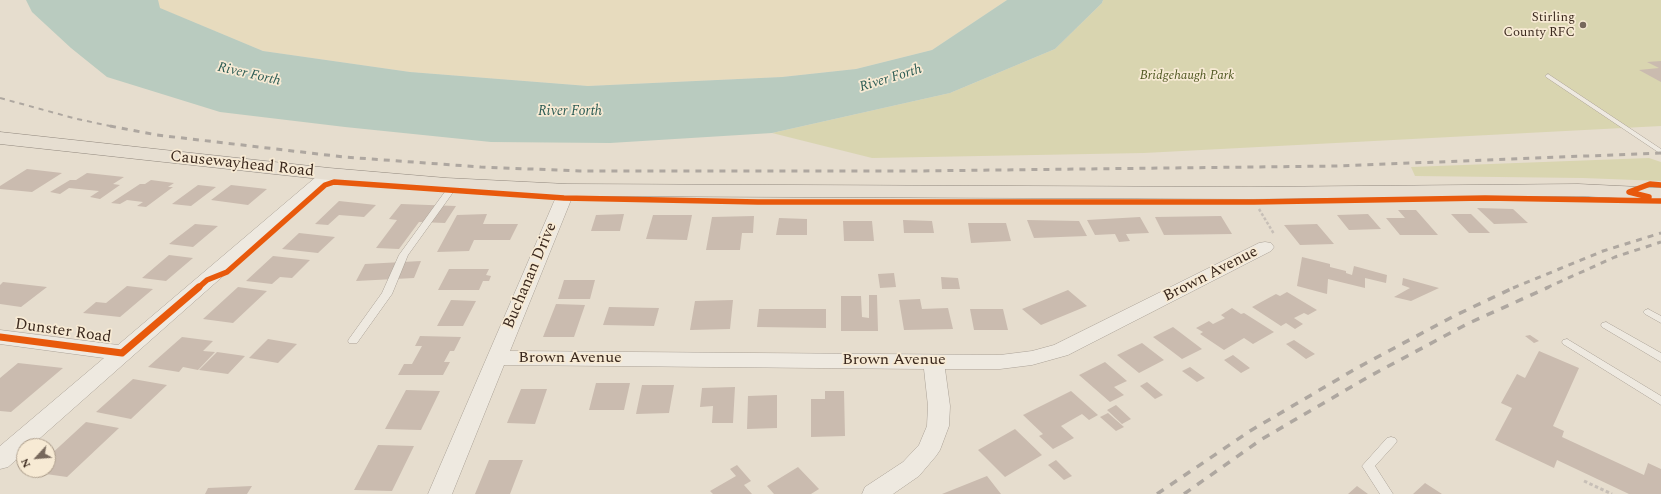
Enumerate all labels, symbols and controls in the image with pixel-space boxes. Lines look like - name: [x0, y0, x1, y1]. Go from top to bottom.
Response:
- place label: Stirling County RFC: [1504, 10, 1575, 41]
- marker: Stirling County RFC: [1578, 20, 1588, 30]
- water label: River Forth: [216, 60, 282, 90]
- water label: River Forth: [858, 62, 924, 96]
- park label: Bridgehaugh Park: [1140, 68, 1234, 84]
- water label: River Forth: [538, 104, 602, 120]
- street label: Causewayhead Road: [169, 148, 315, 182]
- street label: Buchanan Drive: [500, 220, 562, 332]
- street label: Brown Avenue: [1160, 243, 1262, 307]
- street label: Dunster Road: [14, 316, 112, 348]
- street label: Brown Avenue: [518, 349, 622, 369]
- street label: Brown Avenue: [842, 351, 946, 371]
- north arrow: [16, 438, 56, 478]
- text: N: [16, 455, 35, 471]

